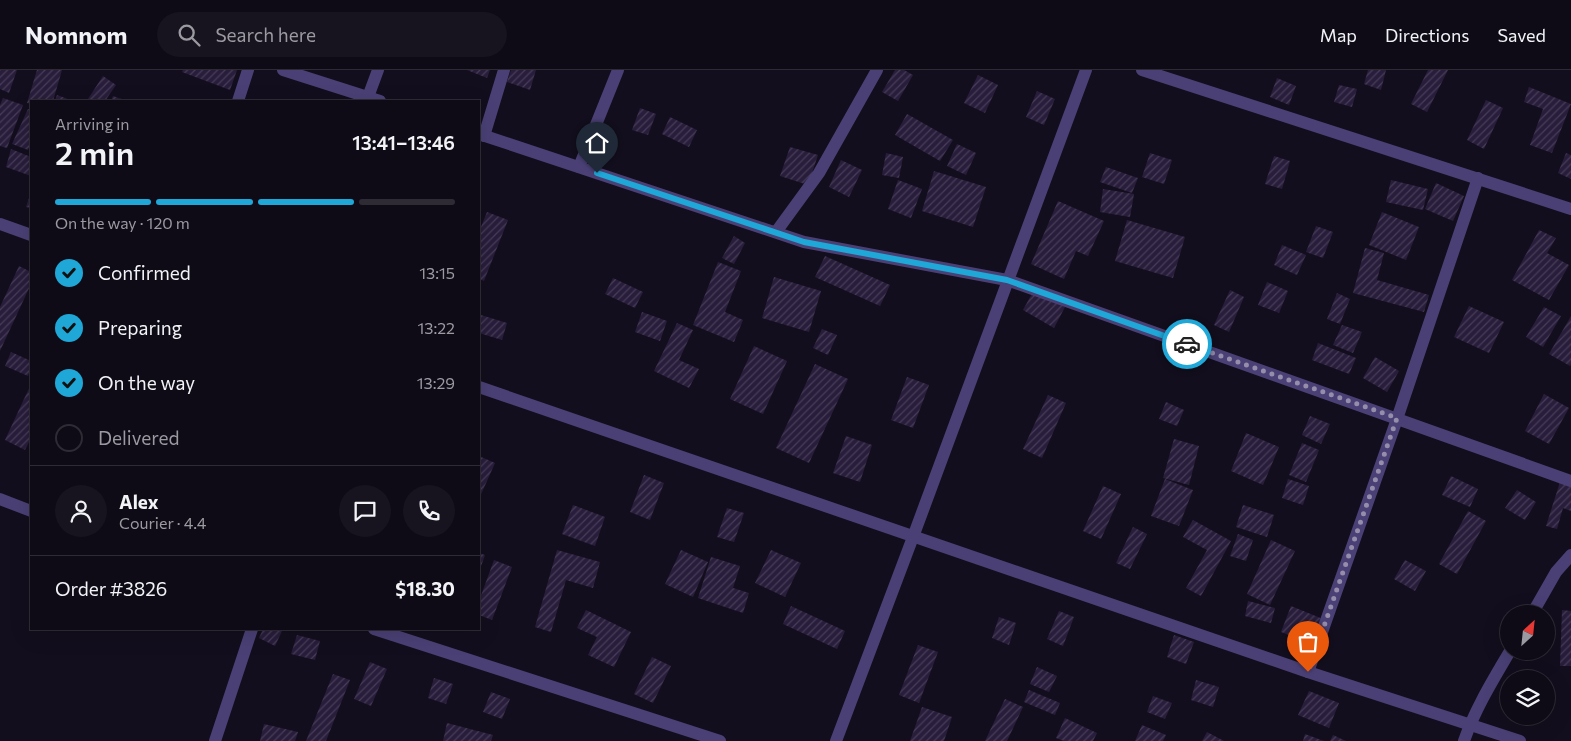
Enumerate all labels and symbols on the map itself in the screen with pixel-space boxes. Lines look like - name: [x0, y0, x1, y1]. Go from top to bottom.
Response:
- pin: [576, 122, 618, 173]
- courier: [1162, 319, 1212, 369]
- north arrow: [1500, 605, 1555, 660]
- pin: [1287, 621, 1329, 672]

